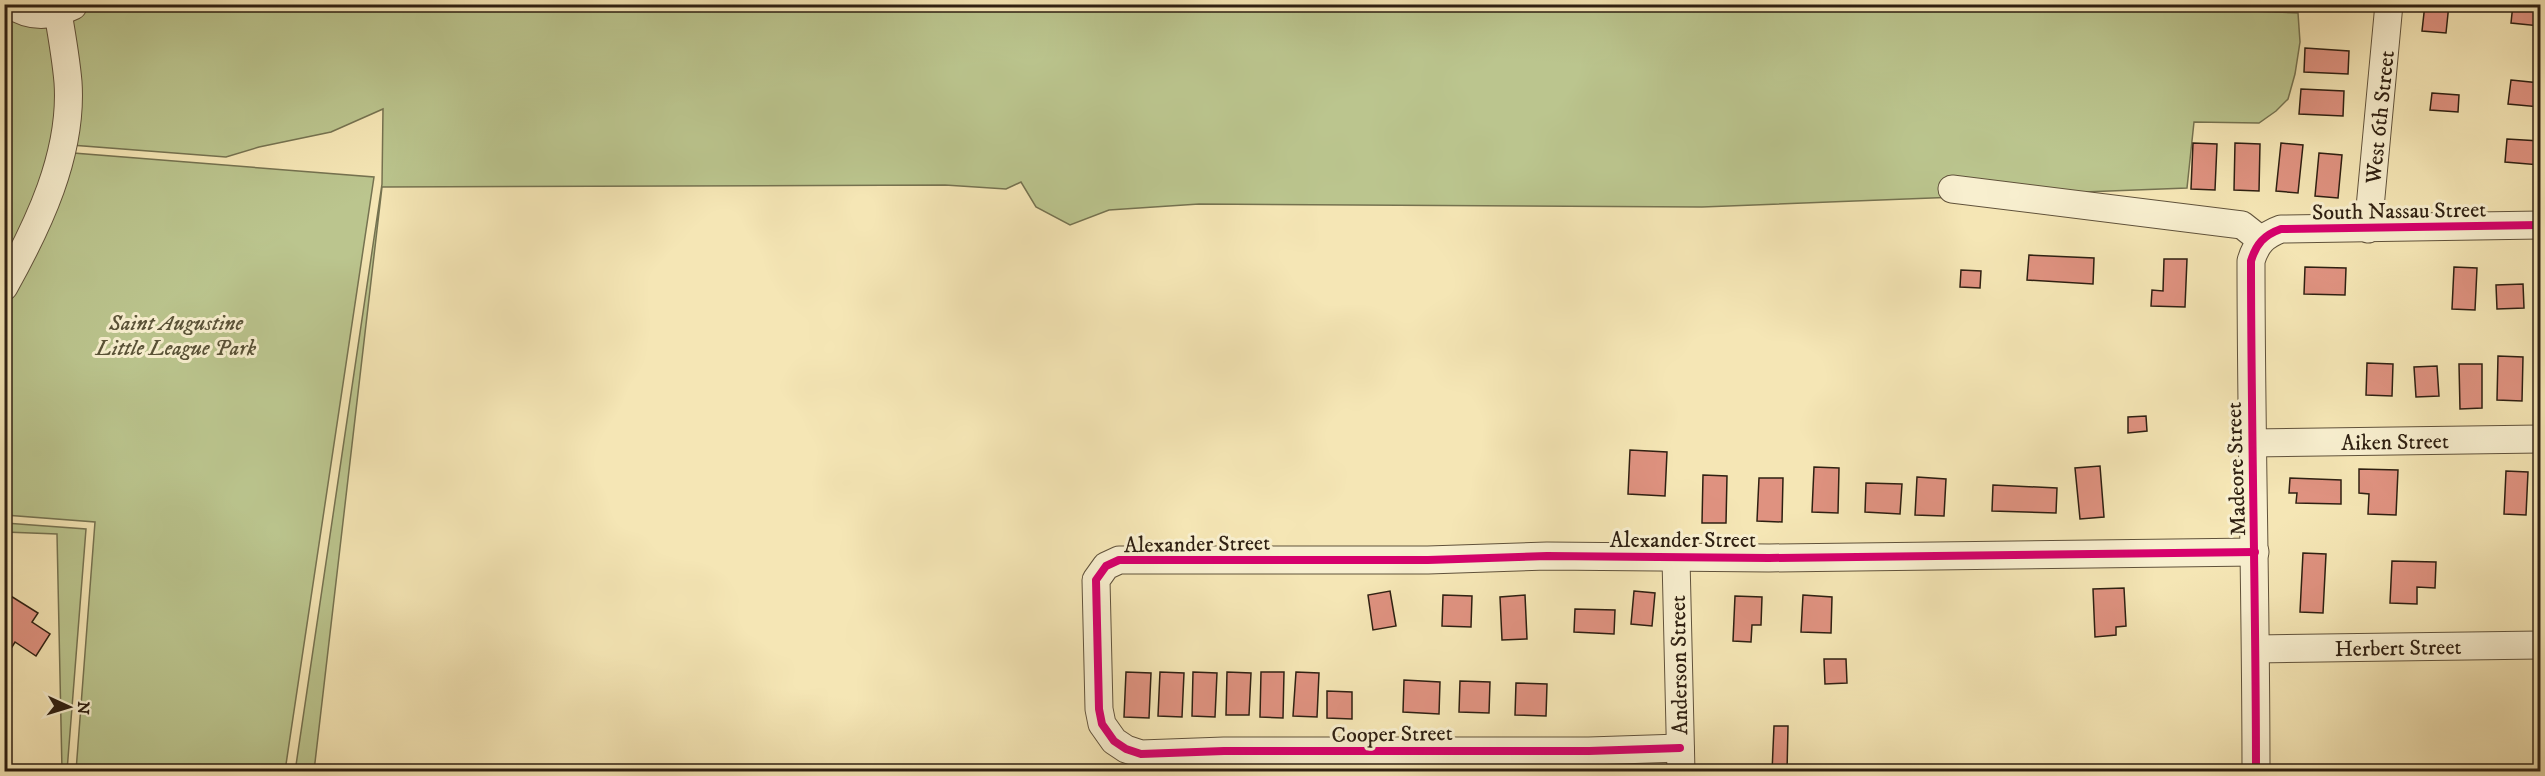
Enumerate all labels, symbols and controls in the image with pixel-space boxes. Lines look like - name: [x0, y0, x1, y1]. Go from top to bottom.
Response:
- street label: West 6th Street: [2360, 49, 2401, 186]
- street label: South Nassau Street: [2312, 196, 2486, 227]
- park label: Saint Augustine Little League Park: [94, 310, 257, 362]
- street label: Madeore Street: [2221, 401, 2252, 536]
- street label: Aiken Street: [2341, 428, 2449, 457]
- street label: Alexander Street: [1610, 527, 1756, 554]
- street label: Alexander Street: [1124, 530, 1270, 559]
- street label: Anderson Street: [1665, 595, 1694, 735]
- street label: Herbert Street: [2334, 634, 2462, 663]
- north arrow: [39, 677, 99, 737]
- text: N: [73, 701, 93, 715]
- street label: Cooper Street: [1331, 720, 1453, 749]

